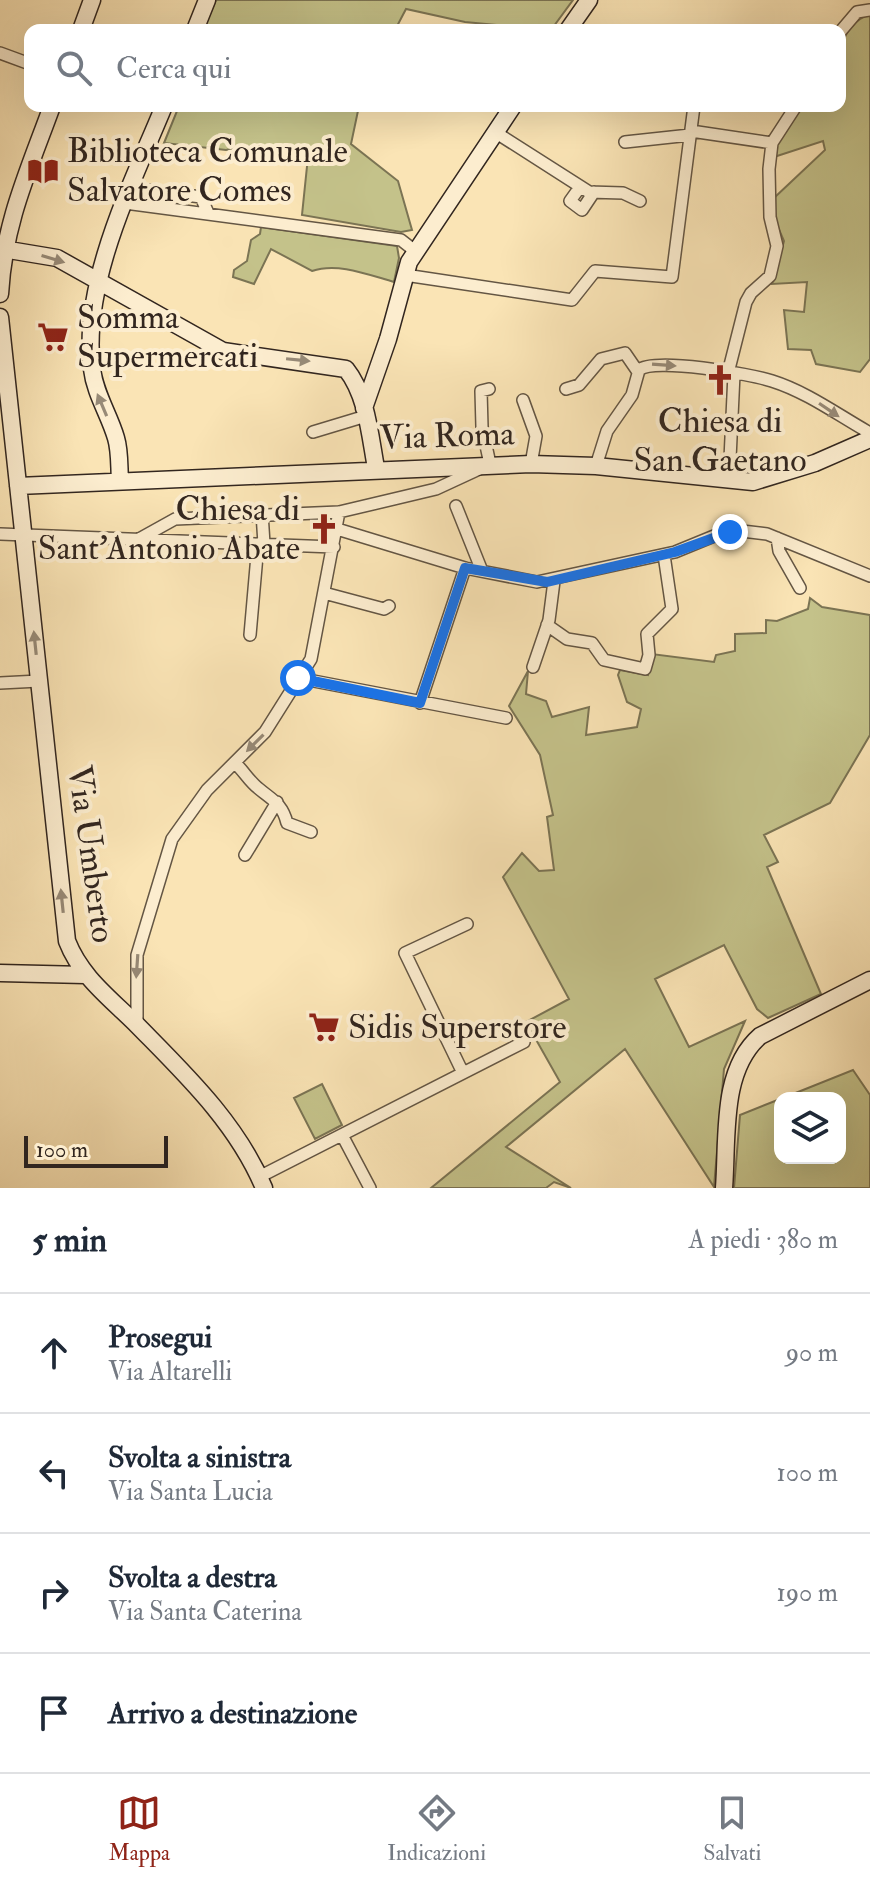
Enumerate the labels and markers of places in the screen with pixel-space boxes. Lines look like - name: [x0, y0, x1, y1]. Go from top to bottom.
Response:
- place label: Biblioteca Comunale Salvatore Comes: [67, 130, 348, 212]
- library icon: Biblioteca Comunale Salvatore Comes: [26, 154, 60, 188]
- place label: Somma Supermercati: [77, 296, 258, 378]
- supermarket icon: Somma Supermercati: [36, 320, 70, 354]
- church icon: Chiesa di San Gaetano: [703, 363, 737, 397]
- place label: Chiesa di San Gaetano: [633, 400, 807, 482]
- place label: Chiesa di Sant'Antonio Abate: [38, 488, 300, 570]
- church icon: Chiesa di Sant'Antonio Abate: [307, 512, 341, 546]
- place label: Sidis Superstore: [348, 1006, 566, 1049]
- supermarket icon: Sidis Superstore: [307, 1010, 341, 1044]

